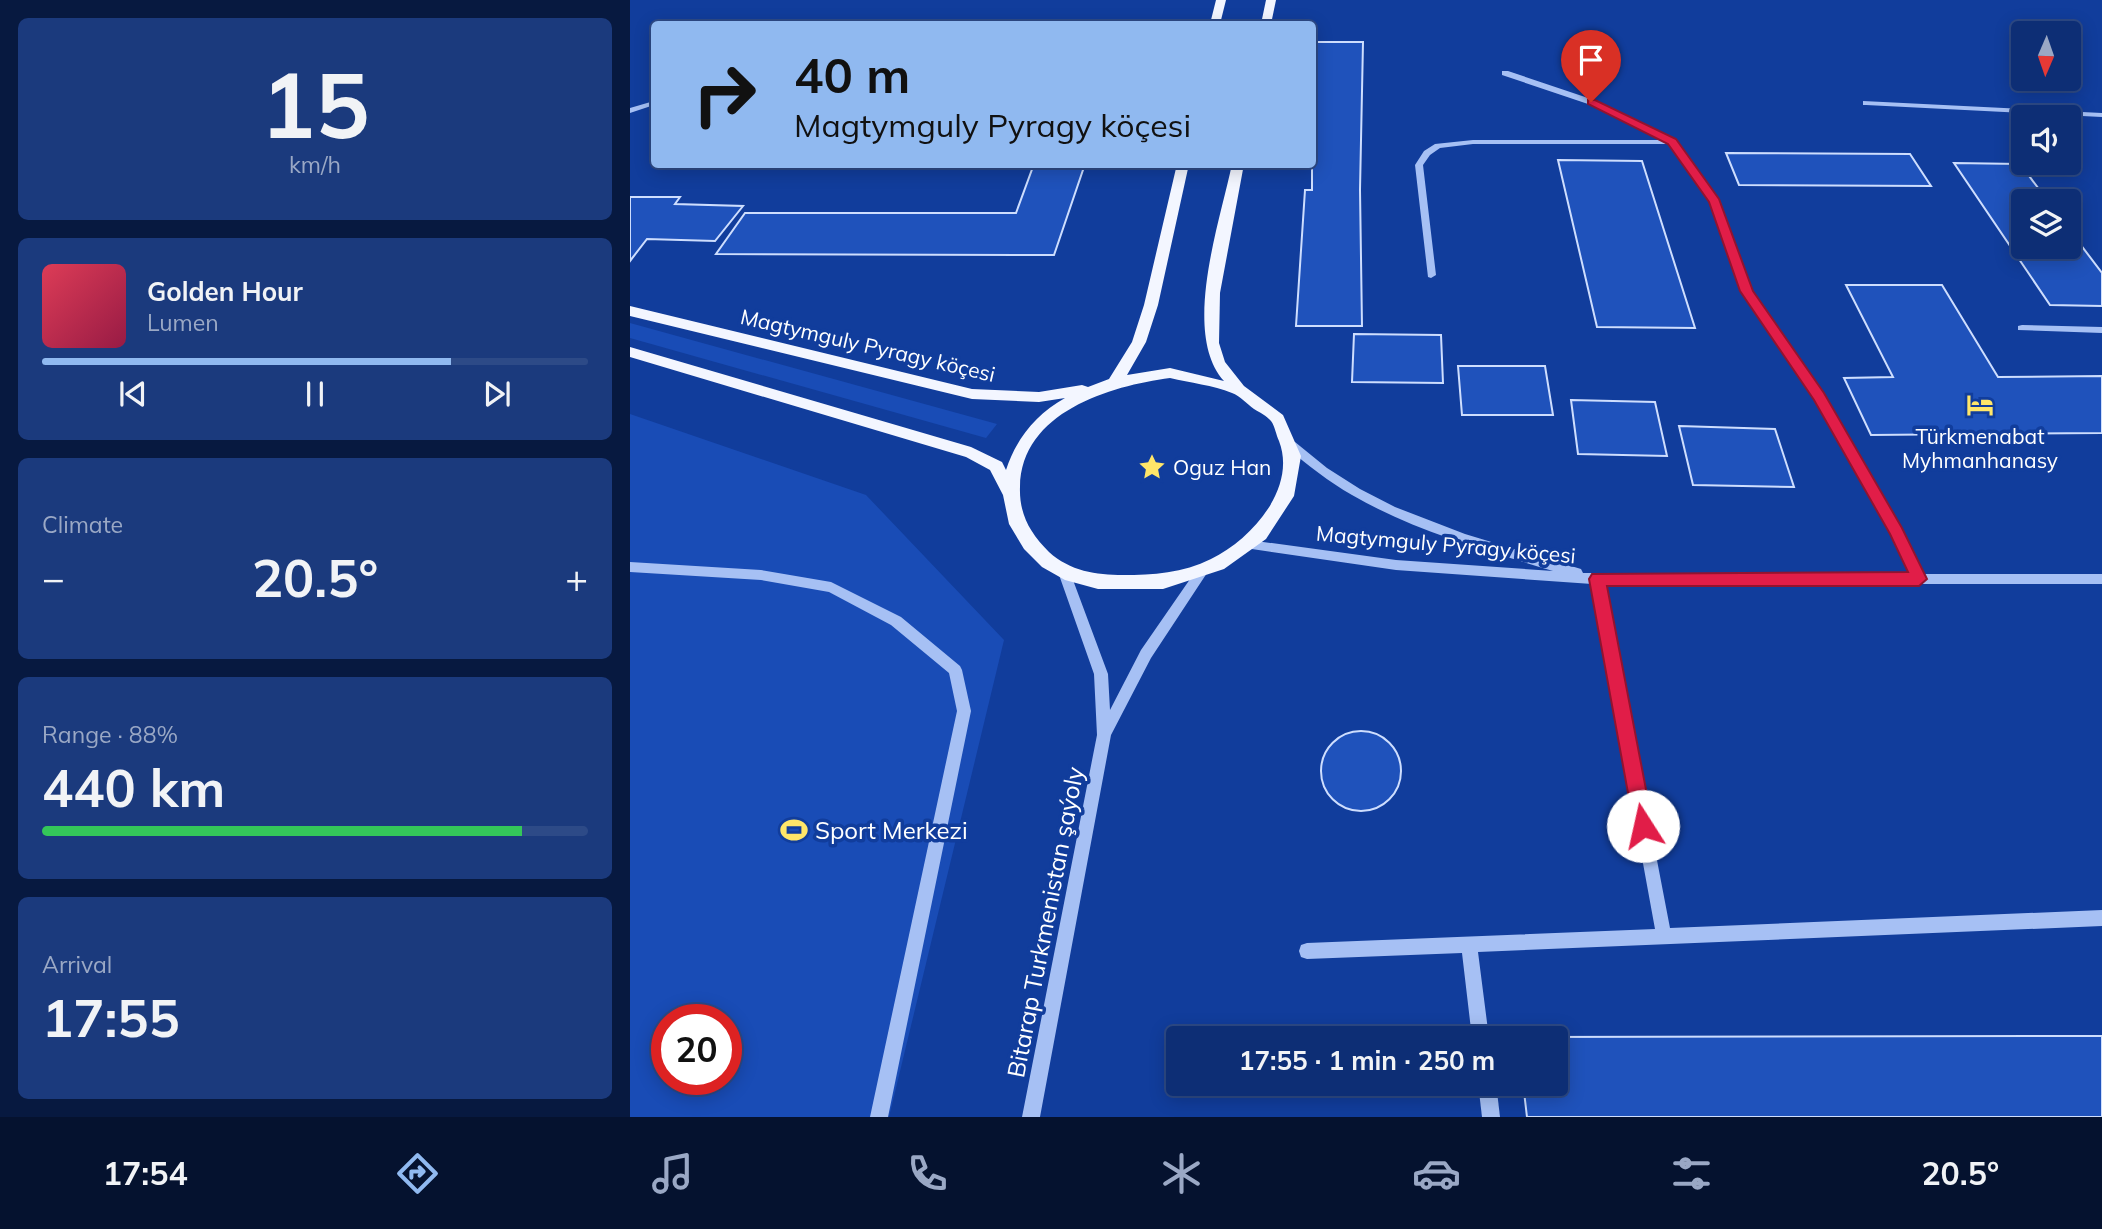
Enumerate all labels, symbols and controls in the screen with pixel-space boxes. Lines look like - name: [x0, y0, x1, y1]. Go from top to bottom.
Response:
- north arrow: [2011, 21, 2081, 91]
- map controls: [2011, 21, 2081, 259]
- pin: [1561, 30, 1621, 102]
- icon: arrive: [1572, 41, 1610, 79]
- text: 40 m: [794, 44, 910, 105]
- text: 15: [260, 47, 370, 161]
- icon: right: [679, 49, 770, 140]
- text: Magtymguly Pyragy köçesi: [794, 105, 1191, 145]
- button: sound: [2011, 105, 2081, 175]
- text: km/h: [289, 150, 341, 179]
- button: layers: [2011, 189, 2081, 259]
- text: Golden Hour: [147, 275, 303, 308]
- street label: Magtymguly Pyragy köçesi: [738, 303, 998, 387]
- text: Lumen: [147, 308, 219, 337]
- icon: previous: [114, 375, 152, 413]
- icon: pause: [296, 375, 334, 413]
- icon: next: [478, 375, 516, 413]
- hotel icon: Türkmenabat Myhmanhanasy: [1965, 390, 1995, 420]
- place label: Türkmenabat Myhmanhanasy: [1902, 423, 2058, 473]
- place icon: Oguz Han: [1137, 452, 1167, 482]
- place label: Oguz Han: [1173, 454, 1271, 480]
- text: Climate: [42, 510, 123, 539]
- street label: Magtymguly Pyragy köçesi: [1315, 520, 1577, 568]
- text: 20.5°: [252, 545, 378, 610]
- text: −: [42, 554, 65, 602]
- text: +: [565, 554, 588, 602]
- text: Range · 88%: [42, 720, 178, 749]
- text: 440 km: [42, 755, 225, 820]
- street label: Bitarap Turkmenistan şaýoly: [1000, 764, 1090, 1080]
- position arrow: [1606, 789, 1680, 863]
- sports icon: Sport Merkezi: [779, 815, 809, 845]
- place label: Sport Merkezi: [815, 815, 968, 845]
- text: Arrival: [42, 950, 112, 979]
- text: 17:55: [42, 985, 180, 1050]
- speed limit sign: 20: [651, 1004, 742, 1095]
- text: 17:55 · 1 min · 250 m: [1239, 1044, 1495, 1077]
- icon: directions: [393, 1149, 442, 1198]
- icon: music: [648, 1149, 697, 1198]
- icon: phone: [903, 1149, 952, 1198]
- icon: climate: [1157, 1149, 1206, 1198]
- icon: car: [1412, 1149, 1461, 1198]
- icon: filters: [1667, 1149, 1716, 1198]
- text: 17:54: [103, 1153, 188, 1193]
- text: 20.5°: [1921, 1153, 1999, 1193]

